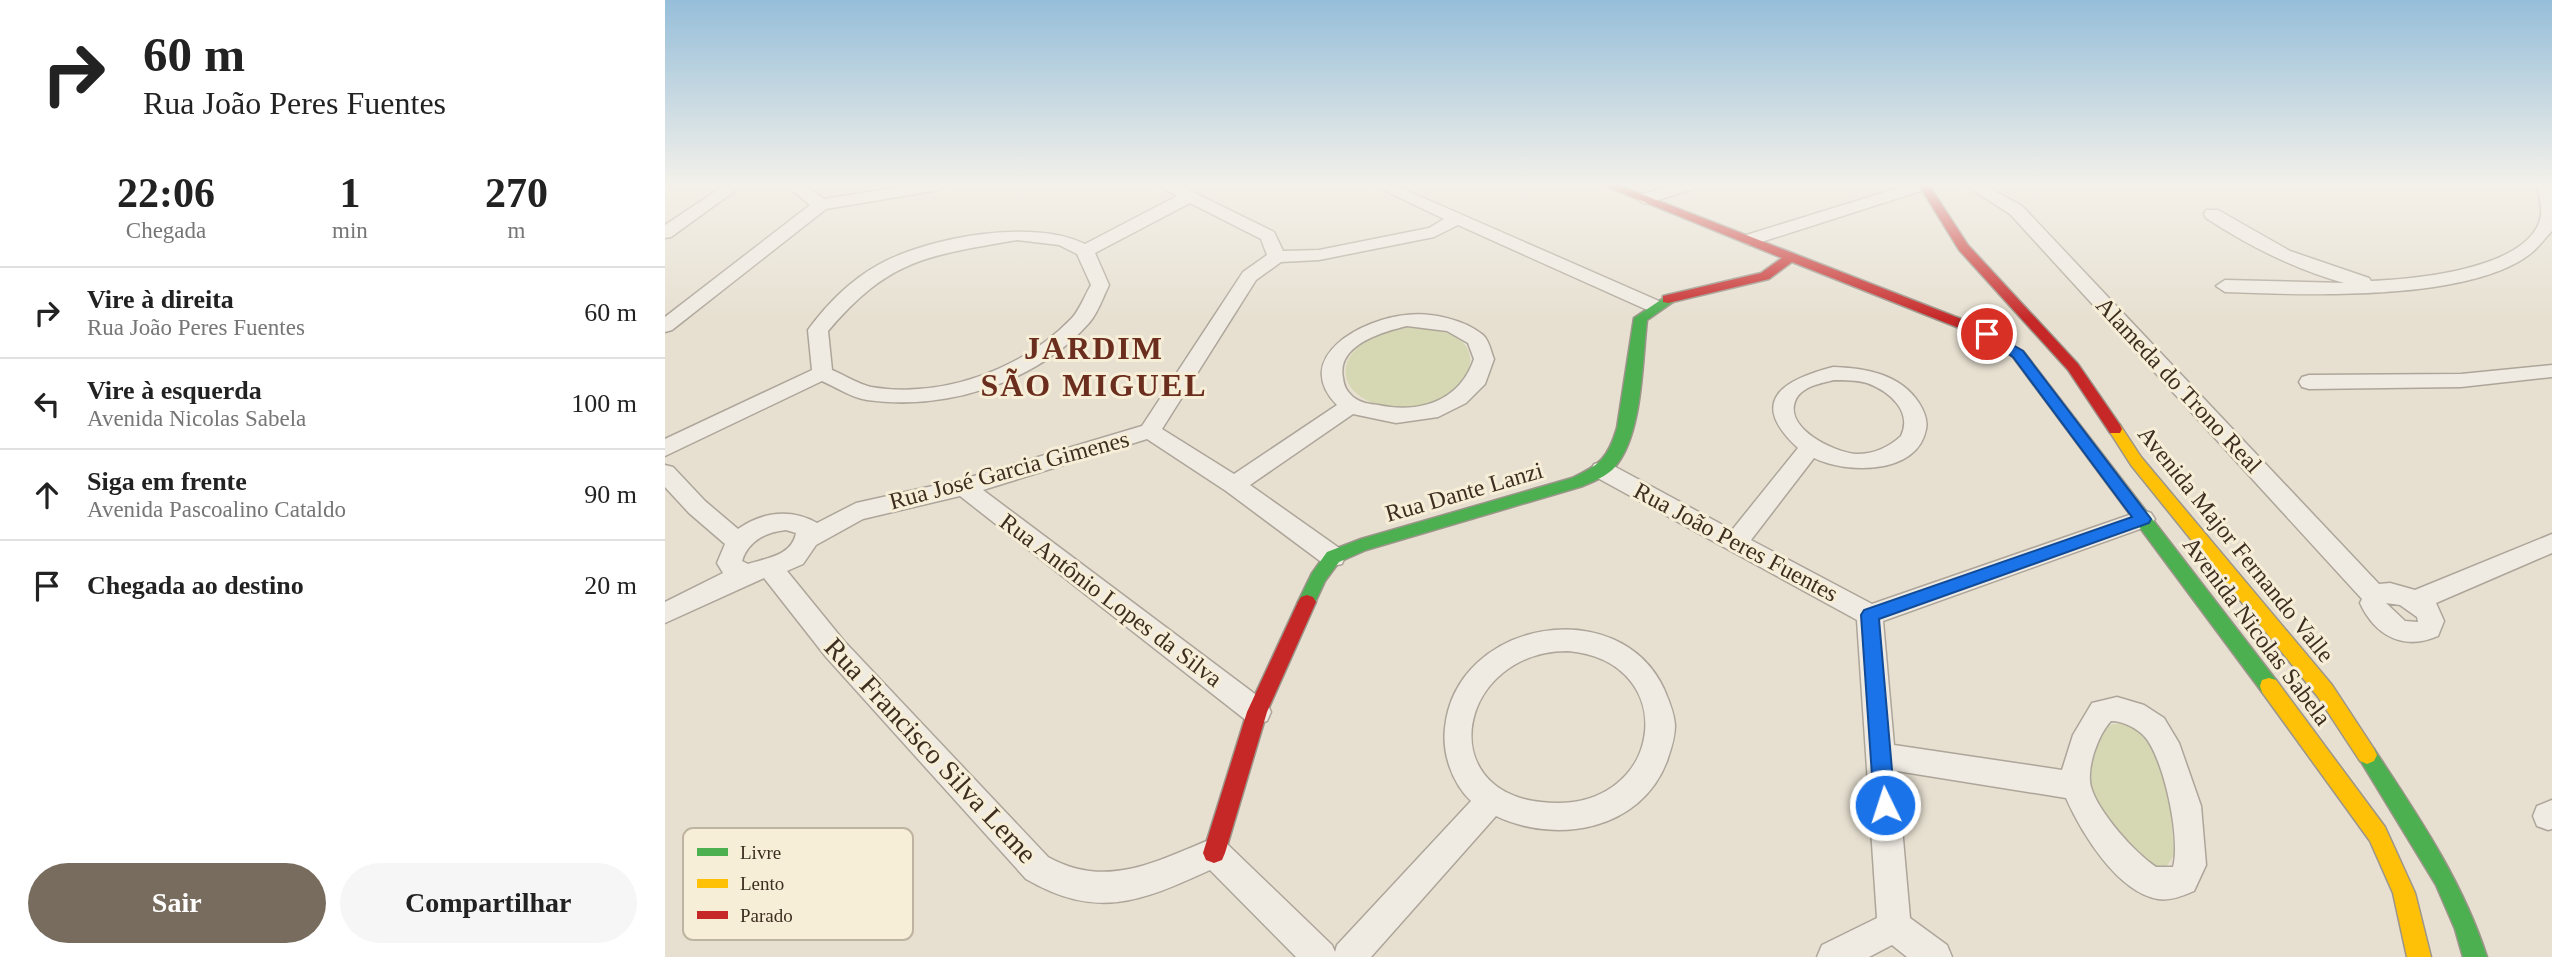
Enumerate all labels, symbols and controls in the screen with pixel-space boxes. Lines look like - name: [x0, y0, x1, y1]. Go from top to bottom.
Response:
- text: 60 m: [143, 27, 245, 82]
- icon: right: [28, 28, 119, 119]
- text: Rua João Peres Fuentes: [143, 85, 446, 121]
- text: 22:06: [117, 170, 215, 216]
- text: 1: [339, 170, 360, 216]
- text: 270: [485, 170, 548, 216]
- text: Chegada: [126, 218, 206, 243]
- text: min: [332, 218, 368, 243]
- text: m: [507, 218, 525, 243]
- text: Vire à direita: [87, 285, 234, 314]
- street label: Alameda do Trono Real: [2091, 292, 2267, 478]
- icon: right: [28, 294, 66, 332]
- text: 60 m: [584, 298, 637, 327]
- pin: [1957, 304, 2017, 364]
- text: Rua João Peres Fuentes: [87, 315, 305, 340]
- icon: arrive: [1968, 315, 2006, 353]
- district label: JARDIM SÃO MIGUEL: [980, 330, 1208, 403]
- text: Vire à esquerda: [87, 376, 262, 405]
- icon: left: [28, 385, 66, 423]
- text: 100 m: [571, 389, 637, 418]
- text: Avenida Nicolas Sabela: [87, 406, 306, 431]
- street label: Avenida Major Fernando Valle: [2133, 421, 2339, 667]
- street label: Rua José Garcia Gimenes: [886, 425, 1132, 515]
- street label: Rua Dante Lanzi: [1382, 457, 1546, 527]
- text: Siga em frente: [87, 467, 247, 496]
- icon: ahead: [28, 476, 66, 514]
- street label: Rua João Peres Fuentes: [1630, 477, 1842, 607]
- text: 90 m: [584, 480, 637, 509]
- text: Avenida Pascoalino Cataldo: [87, 497, 346, 522]
- street label: Rua Antônio Lopes da Silva: [995, 508, 1227, 692]
- street label: Avenida Nicolas Sabela: [2178, 532, 2336, 730]
- icon: arrive: [28, 567, 66, 605]
- text: Chegada ao destino: [87, 571, 304, 600]
- text: 20 m: [584, 571, 637, 600]
- street label: Rua Francisco Silva Leme: [818, 631, 1043, 869]
- position arrow: [1848, 768, 1922, 842]
- legend: [683, 828, 913, 940]
- text: Livre: [740, 842, 781, 863]
- button: Sair: [28, 863, 326, 943]
- button: Compartilhar: [340, 863, 637, 943]
- text: Lento: [740, 873, 784, 894]
- text: Parado: [740, 905, 793, 926]

